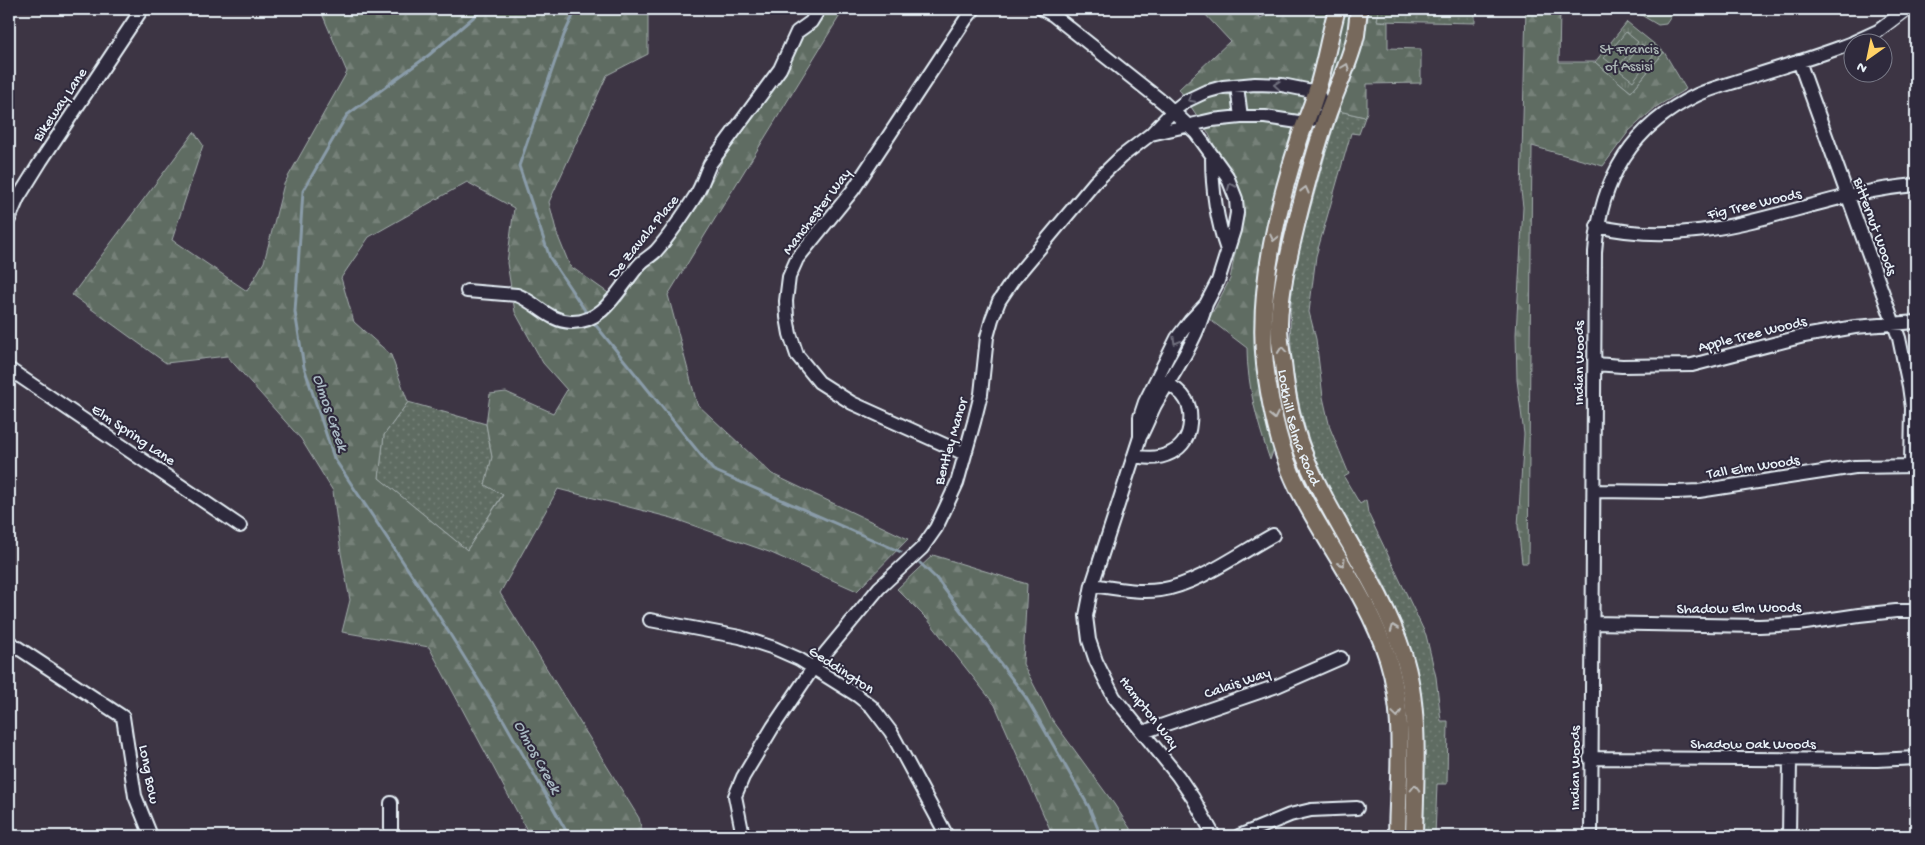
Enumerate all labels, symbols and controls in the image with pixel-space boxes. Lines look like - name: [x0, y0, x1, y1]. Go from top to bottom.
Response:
- north arrow: [1842, 32, 1892, 82]
- park label: St Francis of Assisi: [1600, 41, 1659, 76]
- text: N: [1854, 57, 1871, 76]
- one-way arrow: [1339, 63, 1350, 72]
- street label: Bikeway Lane: [29, 65, 92, 146]
- one-way arrow: [1273, 80, 1281, 91]
- one-way arrow: [1187, 93, 1196, 103]
- street label: Manchester Way: [779, 165, 856, 259]
- street label: Bitternut Woods: [1848, 174, 1900, 278]
- one-way arrow: [1227, 182, 1237, 191]
- street label: Fig Tree Woods: [1705, 185, 1804, 225]
- one-way arrow: [1299, 186, 1310, 195]
- street label: De Zavala Place: [605, 192, 684, 283]
- one-way arrow: [1269, 233, 1280, 242]
- street label: Apple Tree Woods: [1696, 313, 1809, 357]
- street label: Indian Woods: [1571, 320, 1589, 405]
- one-way arrow: [1172, 336, 1182, 345]
- one-way arrow: [1276, 346, 1287, 354]
- street label: Lockhill Selma Road: [1273, 369, 1324, 490]
- water label: Olmos Creek: [307, 372, 351, 456]
- street label: Bentley Manor: [931, 394, 973, 488]
- street label: Elm Spring Lane: [87, 401, 179, 471]
- one-way arrow: [1268, 412, 1279, 421]
- street label: Tall Elm Woods: [1705, 452, 1801, 484]
- one-way arrow: [1335, 557, 1345, 566]
- street label: Shadow Elm Woods: [1677, 599, 1802, 619]
- one-way arrow: [1389, 624, 1400, 633]
- street label: Geddington: [805, 643, 877, 699]
- street label: Calais Way: [1202, 664, 1274, 704]
- street label: Hampton Way: [1114, 673, 1183, 754]
- one-way arrow: [1391, 710, 1402, 718]
- water label: Olmos Creek: [508, 718, 565, 799]
- street label: Indian Woods: [1567, 725, 1585, 810]
- street label: Shadow Oak Woods: [1690, 736, 1816, 754]
- street label: Long Bow: [134, 743, 163, 806]
- one-way arrow: [1410, 783, 1420, 791]

